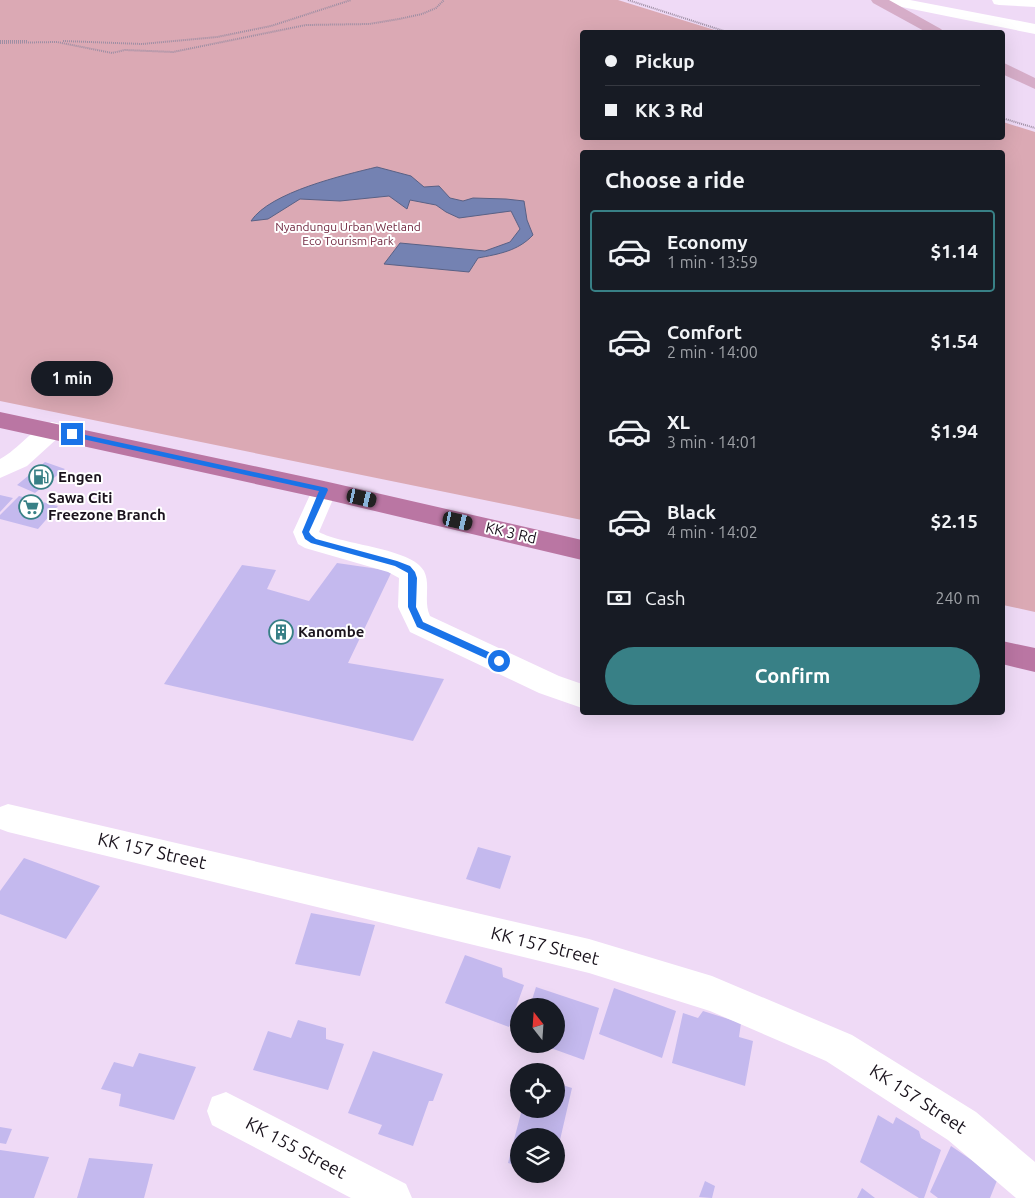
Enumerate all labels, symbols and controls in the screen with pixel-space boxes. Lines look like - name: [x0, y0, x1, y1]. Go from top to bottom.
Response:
- text: Pickup: [635, 50, 695, 72]
- text: KK 3 Rd: [635, 99, 703, 121]
- text: Choose a ride: [605, 167, 745, 192]
- park label: Nyandungu Urban Wetland Eco Tourism Park: [275, 220, 421, 247]
- icon: car: [607, 229, 652, 274]
- text: Economy: [667, 231, 748, 253]
- text: $1.14: [930, 240, 978, 262]
- text: 1 min · 13:59: [667, 253, 758, 271]
- icon: car: [607, 319, 652, 364]
- text: Comfort: [667, 321, 742, 343]
- text: $1.54: [930, 330, 978, 352]
- text: 2 min · 14:00: [667, 343, 758, 361]
- callout: 1 min: [31, 362, 113, 396]
- text: 1 min: [52, 369, 92, 387]
- icon: car: [607, 409, 652, 454]
- text: XL: [667, 411, 690, 433]
- text: $1.94: [930, 420, 978, 442]
- route end: [61, 423, 83, 445]
- text: 3 min · 14:01: [667, 433, 758, 451]
- fuel station icon: Engen: [28, 464, 54, 490]
- place label: Engen: [58, 468, 102, 485]
- car: [345, 487, 378, 509]
- place label: Sawa Citi Freezone Branch: [48, 489, 166, 523]
- supermarket icon: Sawa Citi Freezone Branch: [18, 494, 44, 520]
- icon: car: [607, 499, 652, 544]
- text: Black: [667, 501, 716, 523]
- car: [441, 510, 474, 532]
- text: $2.15: [930, 510, 978, 532]
- street label: KK 3 Rd: [484, 518, 538, 547]
- text: 4 min · 14:02: [667, 523, 758, 541]
- icon: cash: [605, 584, 633, 612]
- text: Cash: [645, 587, 686, 609]
- text: 240 m: [935, 589, 980, 607]
- building icon: Kanombe: [268, 619, 294, 645]
- place label: Kanombe: [298, 623, 364, 640]
- button: Confirm: [605, 647, 980, 705]
- route start: [488, 650, 510, 672]
- street label: KK 157 Street: [96, 828, 208, 872]
- street label: KK 157 Street: [489, 922, 601, 968]
- north arrow: [510, 998, 565, 1052]
- map controls: [510, 998, 565, 1183]
- street label: KK 157 Street: [867, 1060, 970, 1137]
- button: locate: [510, 1063, 565, 1118]
- street label: KK 155 Street: [243, 1112, 350, 1182]
- button: layers: [510, 1128, 565, 1183]

